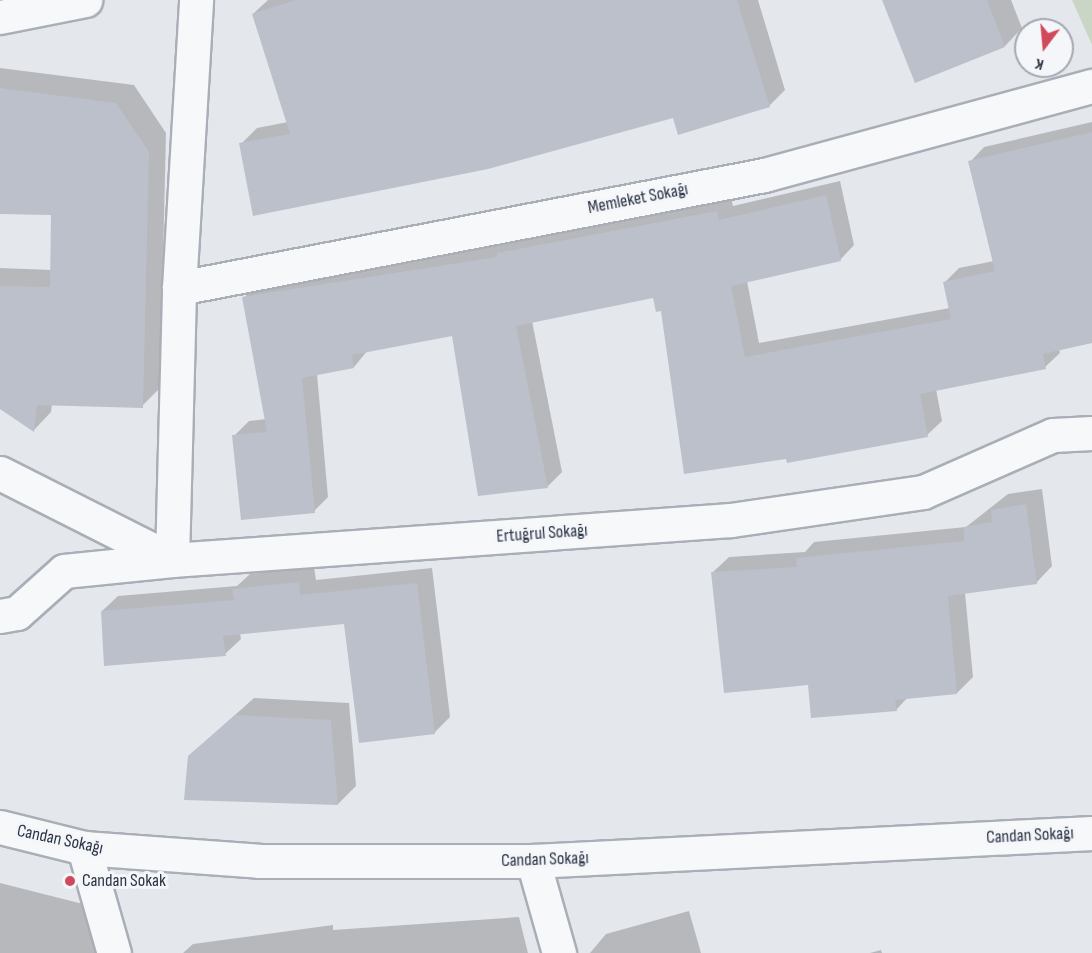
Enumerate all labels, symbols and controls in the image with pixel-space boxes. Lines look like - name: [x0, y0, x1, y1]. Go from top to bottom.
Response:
- north arrow: [1014, 18, 1074, 78]
- text: K: [1033, 54, 1046, 74]
- street label: Memleket Sokağı: [586, 179, 690, 219]
- street label: Ertuğrul Sokağı: [496, 520, 588, 548]
- street label: Candan Sokağı: [15, 820, 105, 860]
- street label: Candan Sokağı: [986, 823, 1074, 849]
- street label: Candan Sokağı: [501, 848, 589, 872]
- place label: Candan Sokak: [82, 870, 166, 892]
- marker: Candan Sokak: [63, 874, 77, 888]

